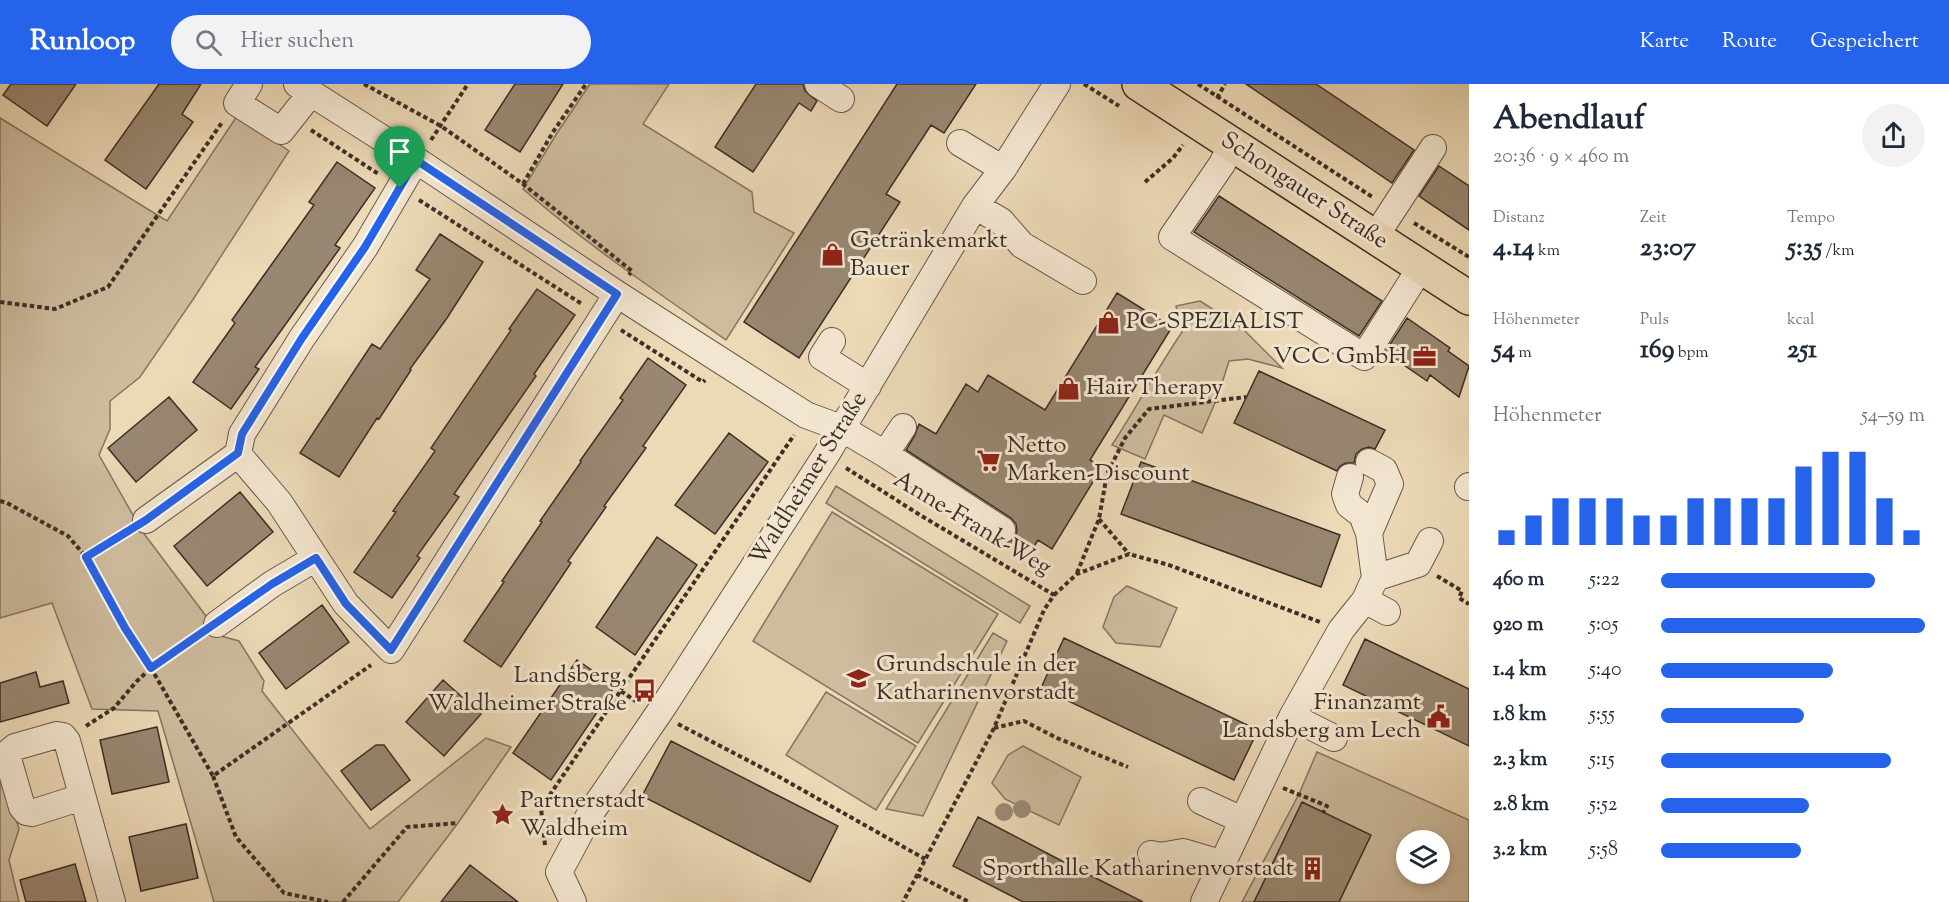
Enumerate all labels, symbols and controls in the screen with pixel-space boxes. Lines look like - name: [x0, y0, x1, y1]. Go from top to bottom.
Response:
- search box: [171, 15, 591, 69]
- text: Runloop: [30, 22, 135, 62]
- icon: search: [192, 26, 225, 59]
- text: Hier suchen: [240, 26, 354, 58]
- text: Karte: [1640, 27, 1689, 57]
- text: Route: [1722, 27, 1777, 57]
- text: Gespeichert: [1810, 27, 1919, 57]
- text: Abendlauf: [1493, 96, 1645, 144]
- button: share: [1862, 104, 1925, 167]
- street label: Schongauer Straße: [1213, 124, 1395, 258]
- pin: [374, 126, 425, 188]
- icon: arrive: [383, 135, 416, 168]
- text: 20:36 · 9 × 460 m: [1493, 143, 1629, 172]
- text: Distanz: [1493, 207, 1545, 230]
- text: Zeit: [1640, 207, 1666, 230]
- text: Tempo: [1787, 207, 1835, 230]
- place label: Getränkemarkt Bauer: [850, 224, 1007, 286]
- text: 4.14: [1493, 230, 1535, 267]
- text: 23:07: [1640, 230, 1696, 267]
- text: 5:35: [1787, 230, 1822, 267]
- text: km: [1535, 240, 1560, 263]
- text: /km: [1822, 240, 1854, 263]
- shop icon: Getränkemarkt Bauer: [819, 242, 845, 268]
- place label: PC-SPEZIALIST: [1126, 305, 1303, 339]
- shop icon: PC-SPEZIALIST: [1095, 309, 1121, 335]
- text: Höhenmeter: [1493, 309, 1580, 332]
- text: Puls: [1640, 309, 1669, 332]
- text: kcal: [1787, 309, 1815, 332]
- text: 54: [1493, 332, 1515, 369]
- text: 169: [1640, 332, 1674, 369]
- text: 251: [1787, 332, 1817, 369]
- place label: VCC GmbH: [1273, 340, 1407, 374]
- text: m: [1515, 342, 1532, 365]
- text: bpm: [1674, 342, 1709, 365]
- office icon: VCC GmbH: [1412, 344, 1438, 370]
- place label: Hair Therapy: [1086, 371, 1223, 405]
- shop icon: Hair Therapy: [1055, 375, 1081, 401]
- street label: Waldheimer Straße: [742, 385, 876, 573]
- text: Höhenmeter: [1493, 402, 1602, 431]
- text: 54–59 m: [1861, 402, 1925, 431]
- place label: Netto Marken-Discount: [1007, 429, 1190, 491]
- supermarket icon: Netto Marken-Discount: [976, 447, 1002, 473]
- street label: Anne-Frank-Weg: [886, 463, 1058, 585]
- text: 460 m: [1493, 566, 1544, 595]
- text: 5:22: [1589, 566, 1620, 595]
- text: 920 m: [1493, 611, 1543, 640]
- text: 5:05: [1589, 611, 1618, 640]
- place label: Grundschule in der Katharinenvorstadt: [876, 648, 1076, 710]
- text: 1.4 km: [1493, 656, 1547, 685]
- text: 5:40: [1589, 656, 1622, 685]
- place label: Landsberg, Waldheimer Straße: [428, 659, 627, 721]
- school or university icon: Grundschule in der Katharinenvorstadt: [845, 666, 871, 692]
- bus stop icon: Landsberg, Waldheimer Straße: [632, 677, 658, 703]
- place label: Finanzamt Landsberg am Lech: [1222, 686, 1421, 748]
- text: 1.8 km: [1493, 701, 1547, 730]
- text: 5:55: [1589, 701, 1615, 730]
- public building icon: Finanzamt Landsberg am Lech: [1426, 704, 1452, 730]
- text: 2.3 km: [1493, 746, 1547, 775]
- text: 5:15: [1589, 746, 1615, 775]
- place label: Partnerstadt Waldheim: [520, 784, 645, 846]
- text: 2.8 km: [1493, 791, 1549, 820]
- text: 5:52: [1589, 791, 1617, 820]
- place icon: Partnerstadt Waldheim: [489, 802, 515, 828]
- map controls: [1396, 830, 1450, 884]
- button: layers: [1396, 830, 1450, 884]
- text: 3.2 km: [1493, 836, 1547, 865]
- text: 5:58: [1589, 836, 1618, 865]
- place label: Sporthalle Katharinenvorstadt: [982, 852, 1294, 886]
- building icon: Sporthalle Katharinenvorstadt: [1299, 856, 1325, 882]

